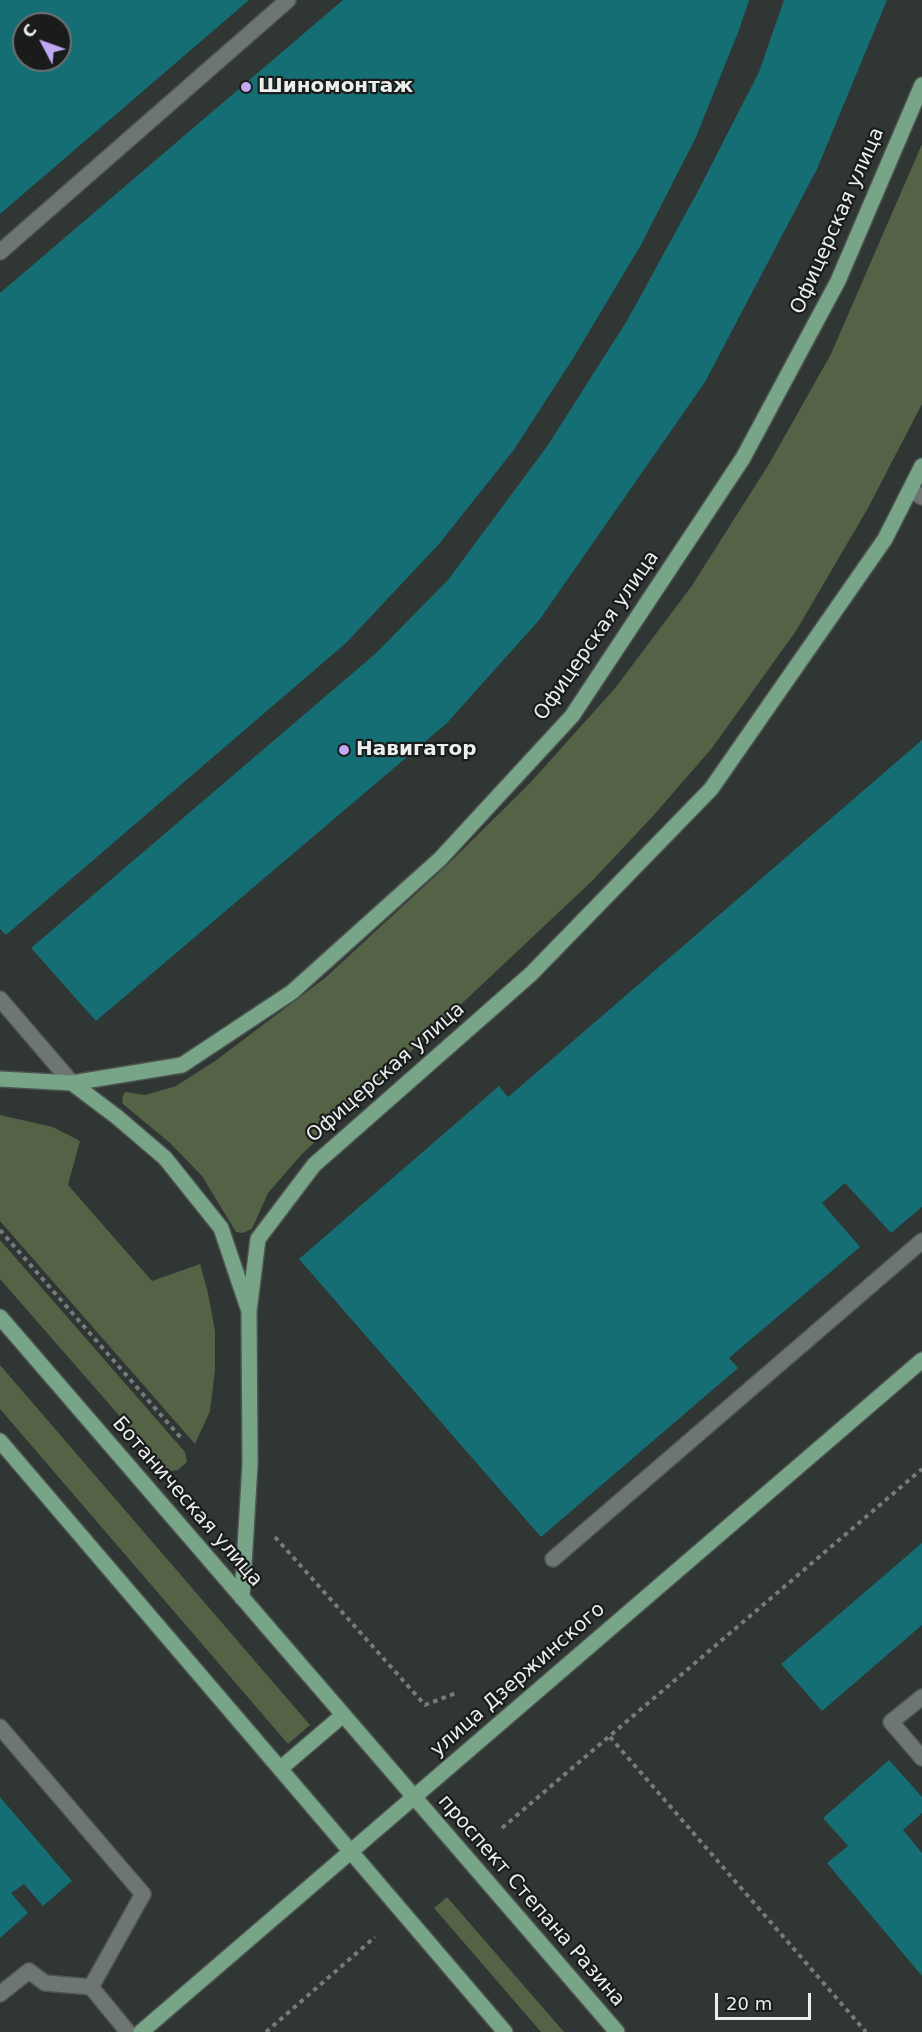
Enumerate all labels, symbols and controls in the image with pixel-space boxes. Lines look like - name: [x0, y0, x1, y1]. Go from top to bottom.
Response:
- north arrow: [12, 12, 72, 72]
- text: С: [19, 21, 41, 42]
- place label: Шиномонтаж: [258, 75, 413, 99]
- marker: Шиномонтаж: [239, 80, 253, 94]
- street label: Офицерская улица: [786, 124, 890, 318]
- street label: Офицерская улица: [529, 547, 665, 725]
- place label: Навигатор: [356, 738, 476, 762]
- marker: Навигатор: [337, 743, 351, 757]
- street label: Офицерская улица: [302, 998, 470, 1148]
- street label: Ботаническая улица: [107, 1412, 267, 1592]
- street label: улица Дзержинского: [426, 1598, 610, 1762]
- street label: проспект Степана Разина: [432, 1790, 630, 2012]
- scale bar: [718, 1981, 814, 2019]
- text: 20 m: [726, 1993, 772, 2014]

